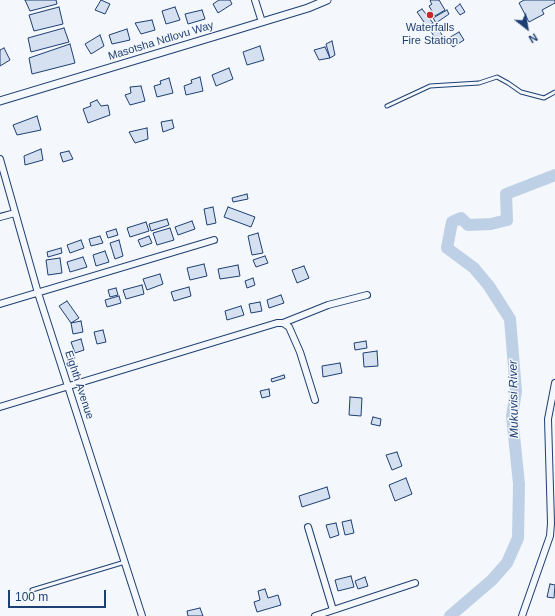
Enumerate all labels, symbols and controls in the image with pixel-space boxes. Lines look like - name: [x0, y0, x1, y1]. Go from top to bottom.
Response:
- north arrow: [507, 8, 547, 48]
- marker: Waterfalls Fire Station: [425, 10, 435, 20]
- street label: Masotsha Ndlovu Way: [107, 19, 215, 63]
- place label: Waterfalls Fire Station: [402, 21, 458, 47]
- text: N: [527, 31, 540, 45]
- street label: Eighth Avenue: [62, 349, 96, 421]
- water label: Mukuvisi River: [506, 360, 522, 438]
- scale bar: [10, 582, 108, 608]
- text: 100 m: [15, 590, 48, 604]

